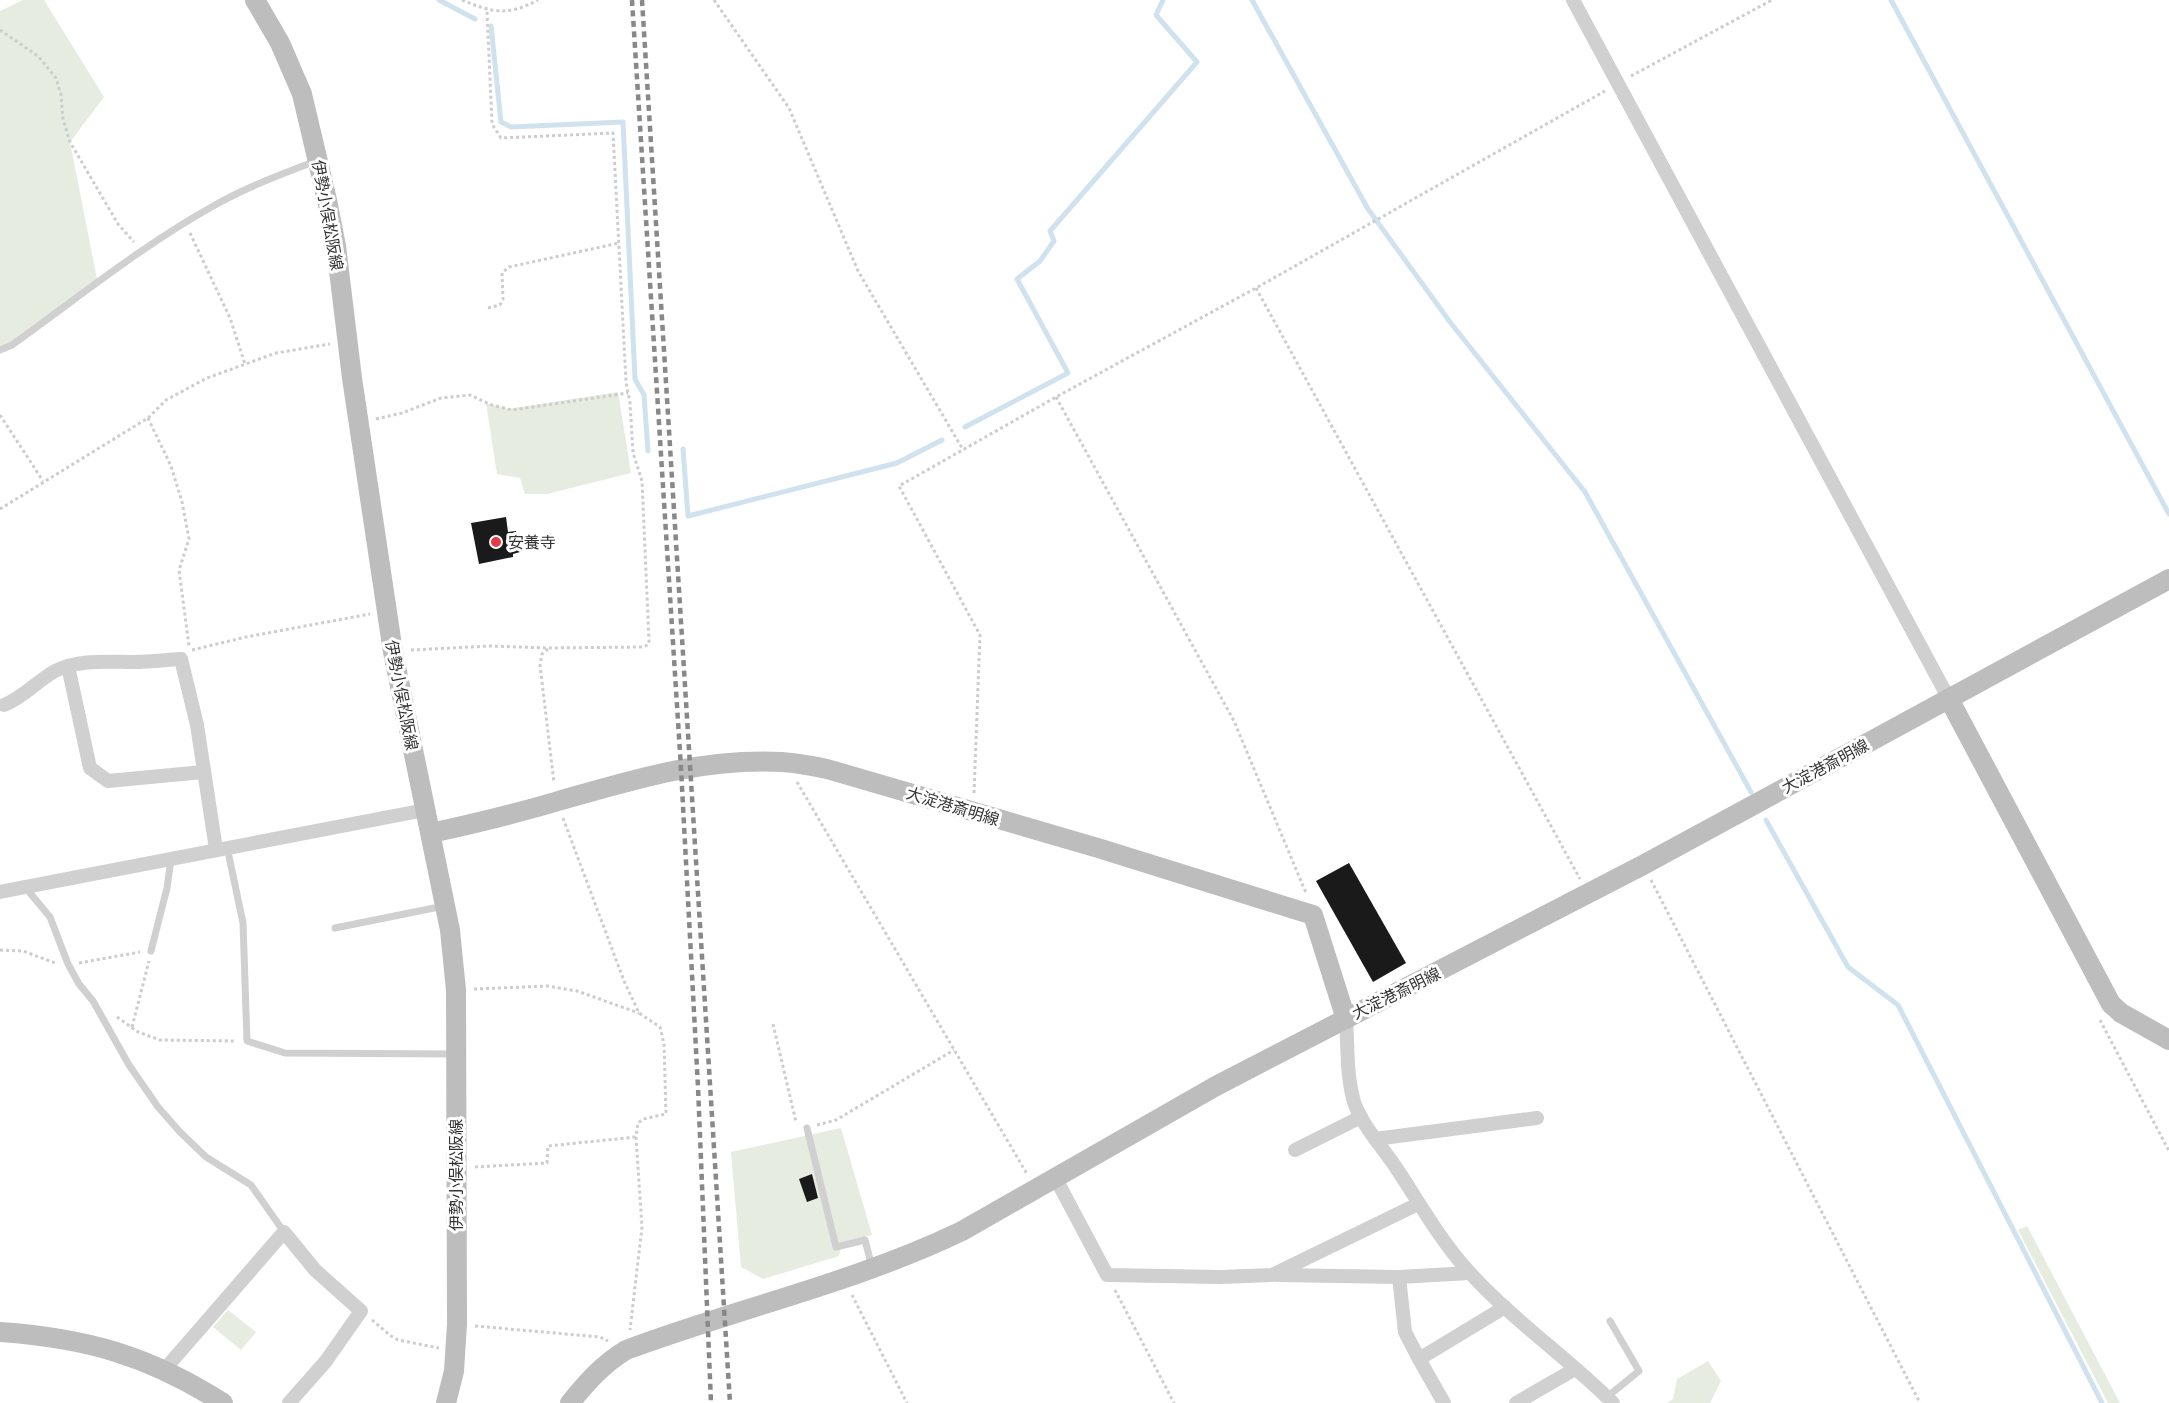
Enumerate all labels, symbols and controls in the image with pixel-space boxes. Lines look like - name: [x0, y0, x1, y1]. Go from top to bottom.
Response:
- street label: 伊勢小俣松阪線: [308, 158, 348, 272]
- place label: 安養寺: [508, 532, 556, 552]
- marker: 安養寺: [489, 535, 503, 549]
- street label: 伊勢小俣松阪線: [381, 638, 423, 752]
- street label: 大淀港斎明線: [1778, 735, 1872, 797]
- street label: 大淀港斎明線: [904, 782, 1002, 830]
- street label: 大淀港斎明線: [1348, 963, 1444, 1023]
- street label: 伊勢小俣松阪線: [446, 1119, 466, 1231]

